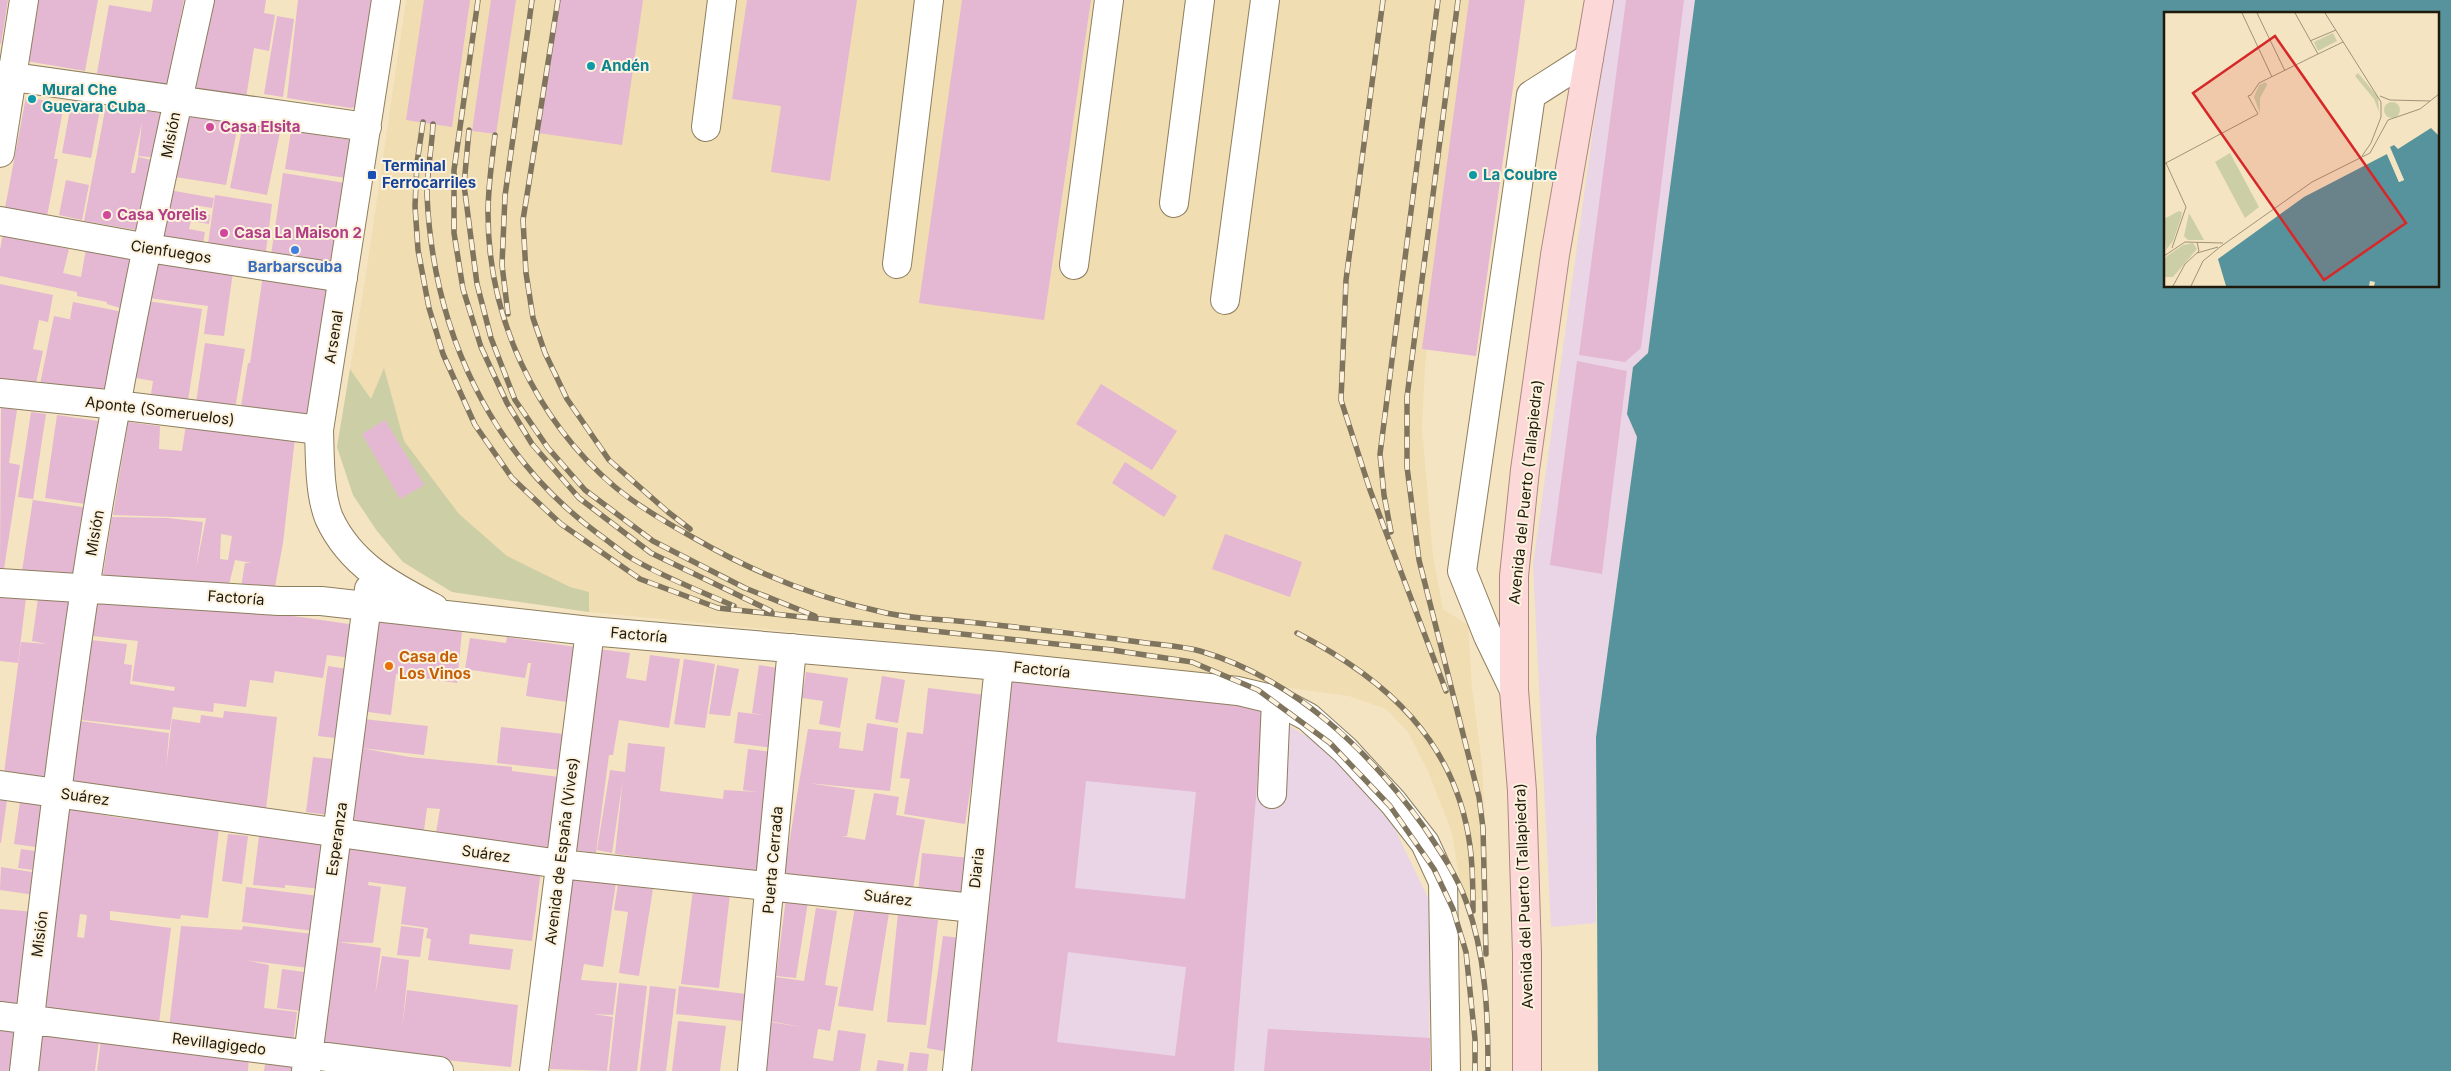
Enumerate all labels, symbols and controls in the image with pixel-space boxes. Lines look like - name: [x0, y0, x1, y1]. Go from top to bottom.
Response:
- inset map: [2164, 12, 2438, 288]
- place label: Andén: [601, 56, 649, 75]
- marker: Andén: [585, 60, 597, 72]
- place label: Mural Che Guevara Cuba: [42, 80, 146, 116]
- marker: Mural Che Guevara Cuba: [26, 93, 38, 105]
- street label: Misión: [157, 110, 184, 160]
- place label: Casa Elsita: [220, 117, 300, 136]
- marker: Casa Elsita: [204, 121, 216, 133]
- place label: Terminal Ferrocarriles: [382, 156, 476, 192]
- place label: La Coubre: [1483, 165, 1558, 184]
- marker: Terminal Ferrocarriles: [366, 169, 378, 181]
- marker: La Coubre: [1467, 169, 1479, 181]
- place label: Casa Yorelis: [117, 205, 207, 224]
- marker: Casa Yorelis: [101, 209, 113, 221]
- place label: Casa La Maison 2: [234, 223, 362, 242]
- marker: Casa La Maison 2: [218, 227, 230, 239]
- street label: Cienfuegos: [129, 236, 213, 267]
- marker: Barbarscuba: [289, 244, 301, 256]
- place label: Barbarscuba: [248, 257, 342, 276]
- street label: Arsenal: [320, 309, 347, 365]
- street label: Avenida del Puerto (Tallapiedra): [1504, 379, 1547, 605]
- street label: Aponte (Someruelos): [84, 392, 236, 429]
- street label: Misión: [81, 508, 108, 558]
- street label: Factoría: [207, 586, 265, 609]
- street label: Factoría: [610, 623, 668, 646]
- place label: Casa de Los Vinos: [399, 647, 471, 683]
- street label: Factoría: [1013, 657, 1071, 682]
- marker: Casa de Los Vinos: [383, 660, 395, 672]
- street label: Avenida de España (Vives): [541, 756, 582, 946]
- street label: Avenida del Puerto (Tallapiedra): [1510, 783, 1537, 1009]
- street label: Suárez: [59, 784, 111, 809]
- street label: Esperanza: [322, 801, 351, 877]
- street label: Puerta Cerrada: [758, 805, 787, 915]
- street label: Suárez: [460, 841, 512, 866]
- street label: Diaria: [965, 847, 988, 889]
- street label: Suárez: [863, 885, 914, 910]
- street label: Misión: [27, 910, 52, 958]
- street label: Revillagigedo: [171, 1028, 267, 1059]

